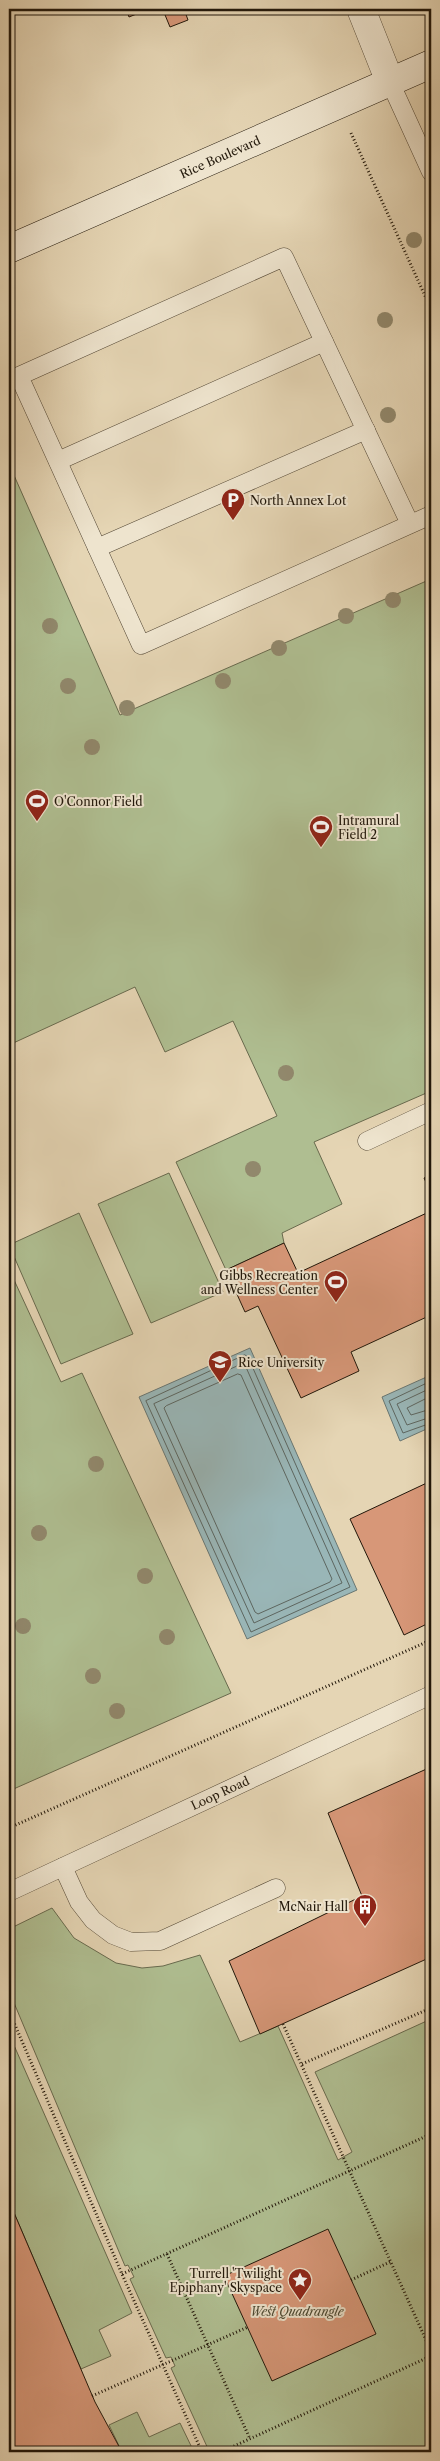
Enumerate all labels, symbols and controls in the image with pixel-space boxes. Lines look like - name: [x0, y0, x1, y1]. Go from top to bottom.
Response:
- street label: Rice Boulevard: [177, 132, 263, 181]
- parking icon: North Annex Lot: [220, 487, 246, 521]
- place label: North Annex Lot: [250, 493, 347, 508]
- sports icon: O'Connor Field: [24, 788, 50, 822]
- place label: O'Connor Field: [54, 794, 143, 809]
- place label: Intramural Field 2: [338, 813, 399, 842]
- sports icon: Intramural Field 2: [308, 814, 334, 848]
- place label: Gibbs Recreation and Wellness Center: [201, 1268, 318, 1297]
- sports icon: Gibbs Recreation and Wellness Center: [323, 1269, 349, 1303]
- school or university icon: Rice University: [207, 1349, 233, 1383]
- place label: Rice University: [238, 1355, 325, 1370]
- street label: Loop Road: [188, 1773, 252, 1813]
- building icon: McNair Hall: [352, 1893, 378, 1927]
- place label: McNair Hall: [279, 1899, 348, 1914]
- place label: Turrell 'Twilight Epiphany' Skyspace: [170, 2266, 283, 2295]
- place icon: Turrell 'Twilight Epiphany' Skyspace: [287, 2267, 313, 2301]
- park label: West Quadrangle: [250, 2304, 345, 2319]

